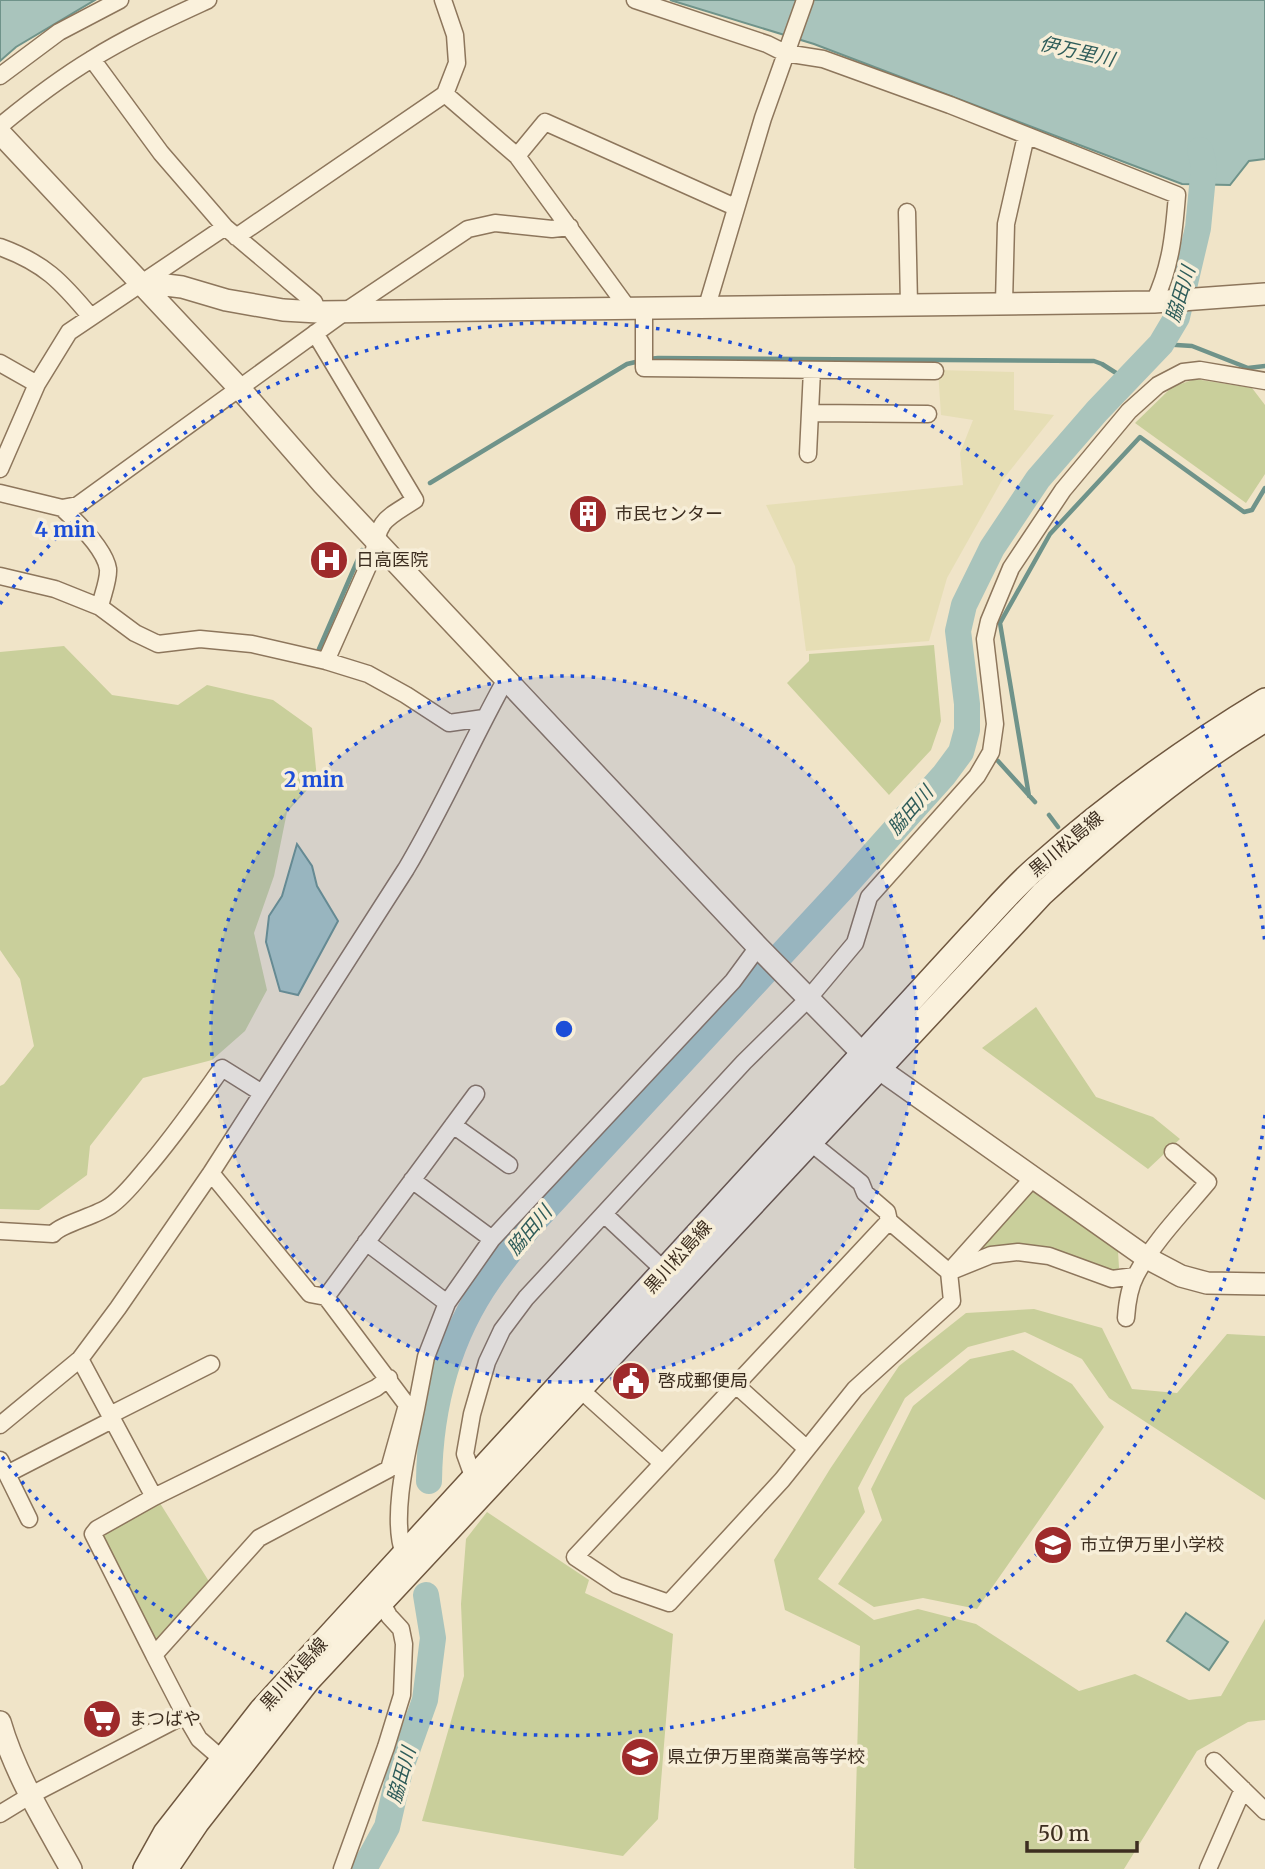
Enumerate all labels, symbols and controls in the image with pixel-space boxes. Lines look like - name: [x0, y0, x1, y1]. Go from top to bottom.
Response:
- water label: 伊万里川: [1037, 31, 1119, 72]
- water label: 脇田川: [1160, 261, 1200, 325]
- building icon: 市民センター: [567, 493, 609, 535]
- place label: 市民センター: [615, 502, 723, 525]
- text: 4 min: [35, 516, 95, 543]
- hospital icon: 日高医院: [308, 539, 350, 581]
- place label: 日高医院: [356, 548, 428, 571]
- text: 2 min: [284, 766, 344, 793]
- water label: 脇田川: [882, 779, 939, 839]
- street label: 黒川松島線: [1024, 806, 1108, 881]
- centre of rings: [552, 1017, 576, 1041]
- water label: 脇田川: [501, 1199, 558, 1260]
- street label: 黒川松島線: [639, 1216, 716, 1298]
- public building icon: 啓成郵便局: [610, 1360, 652, 1402]
- place label: 啓成郵便局: [658, 1369, 748, 1392]
- school or university icon: 市立伊万里小学校: [1032, 1524, 1074, 1566]
- place label: 市立伊万里小学校: [1080, 1533, 1224, 1556]
- street label: 黒川松島線: [255, 1633, 332, 1715]
- supermarket icon: まつばや: [81, 1698, 123, 1740]
- place label: まつばや: [129, 1707, 201, 1730]
- school or university icon: 県立伊万里商業高等学校: [619, 1736, 661, 1778]
- water label: 脇田川: [382, 1742, 421, 1806]
- place label: 県立伊万里商業高等学校: [667, 1745, 865, 1768]
- scale bar: [1027, 1810, 1137, 1854]
- text: 50 m: [1038, 1820, 1089, 1847]

